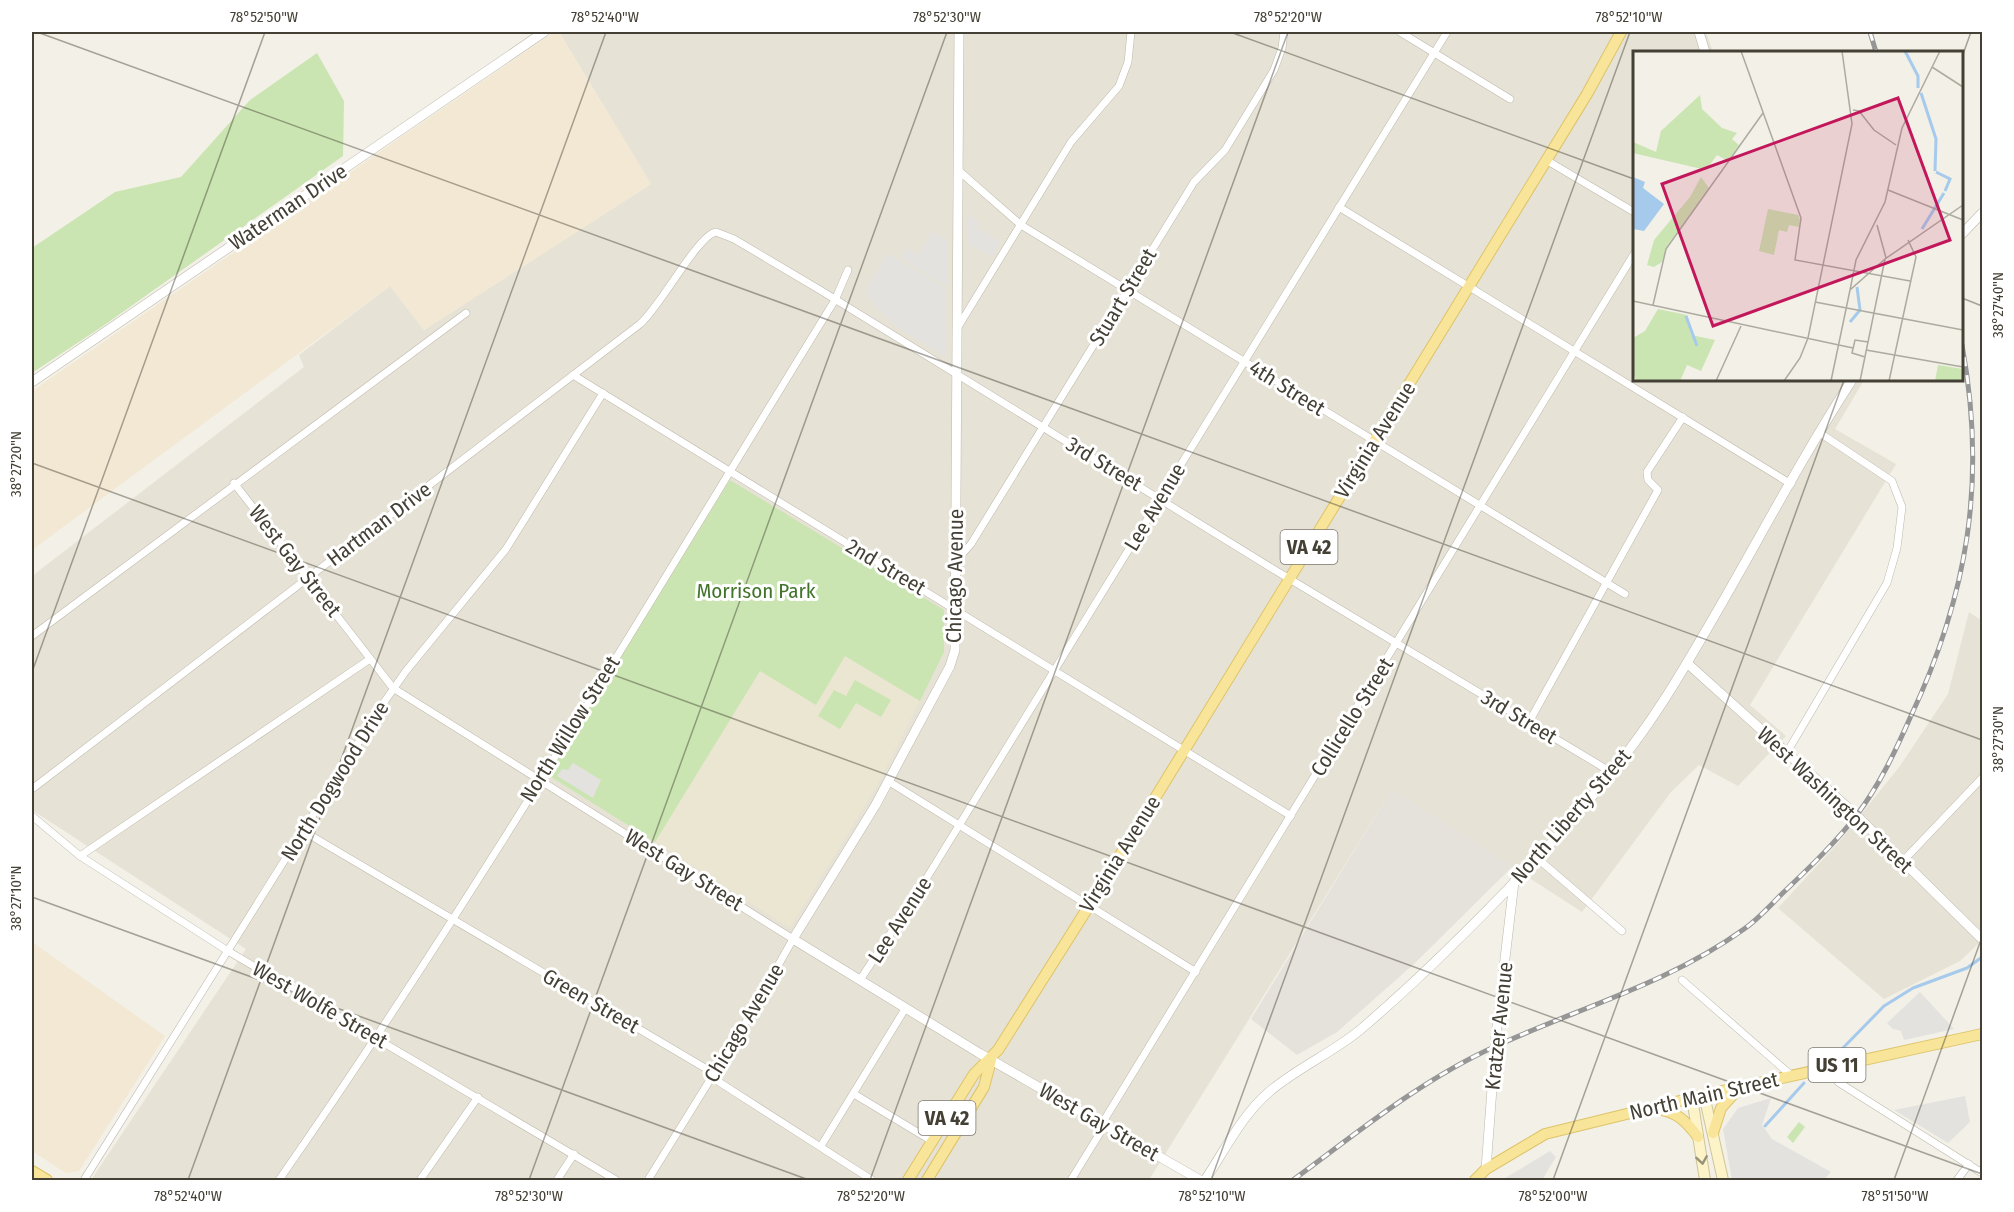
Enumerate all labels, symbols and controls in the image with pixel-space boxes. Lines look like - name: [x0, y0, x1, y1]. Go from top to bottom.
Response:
- text: 78°52'50"W: [230, 8, 298, 26]
- text: 78°52'40"W: [571, 8, 639, 26]
- text: 78°52'30"W: [913, 8, 981, 26]
- text: 78°52'20"W: [1254, 8, 1322, 26]
- text: 78°52'10"W: [1595, 8, 1663, 26]
- inset map: [1633, 51, 1963, 381]
- street label: Waterman Drive: [224, 158, 352, 256]
- street label: Stuart Street: [1084, 243, 1162, 351]
- text: 38°27'40"N: [1989, 272, 2007, 338]
- street label: 4th Street: [1244, 355, 1330, 422]
- street label: Virginia Avenue: [1329, 377, 1421, 503]
- text: 38°27'20"N: [7, 431, 25, 497]
- street label: 3rd Street: [1061, 431, 1147, 497]
- street label: Lee Avenue: [1119, 458, 1191, 556]
- street label: Hartman Drive: [322, 476, 436, 572]
- street label: West Gay Street: [243, 500, 347, 622]
- street label: Chicago Avenue: [941, 509, 969, 643]
- road number: VA 42: [1280, 530, 1338, 564]
- street label: 2nd Street: [842, 533, 931, 601]
- park label: Morrison Park: [696, 578, 816, 604]
- street label: North Willow Street: [515, 651, 625, 807]
- street label: Collicello Street: [1305, 653, 1399, 781]
- street label: 3rd Street: [1476, 684, 1562, 750]
- street label: North Dogwood Drive: [275, 696, 395, 866]
- text: 38°27'30"N: [1989, 706, 2007, 772]
- street label: West Washington Street: [1752, 721, 1918, 879]
- street label: North Liberty Street: [1505, 743, 1637, 889]
- street label: Virginia Avenue: [1074, 791, 1166, 917]
- street label: West Gay Street: [620, 823, 748, 917]
- text: 38°27'10"N: [7, 865, 25, 931]
- street label: Lee Avenue: [863, 872, 937, 968]
- street label: West Wolfe Street: [248, 956, 392, 1054]
- street label: Chicago Avenue: [698, 959, 790, 1087]
- street label: Kratzer Avenue: [1479, 961, 1519, 1091]
- street label: Green Street: [538, 963, 644, 1039]
- road number: US 11: [1808, 1048, 1866, 1082]
- street label: North Main Street: [1627, 1066, 1781, 1126]
- street label: West Gay Street: [1034, 1077, 1164, 1167]
- road number: VA 42: [918, 1101, 976, 1135]
- one-way arrow: [1695, 1155, 1707, 1165]
- text: 78°52'40"W: [154, 1187, 222, 1205]
- text: 78°52'30"W: [495, 1187, 563, 1205]
- text: 78°52'20"W: [837, 1187, 905, 1205]
- text: 78°52'10"W: [1178, 1187, 1246, 1205]
- text: 78°52'00"W: [1519, 1187, 1587, 1205]
- text: 78°51'50"W: [1862, 1187, 1928, 1205]

